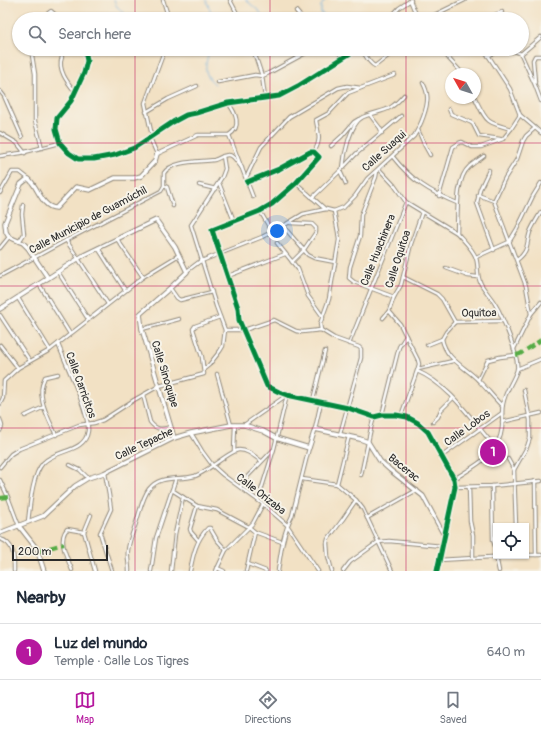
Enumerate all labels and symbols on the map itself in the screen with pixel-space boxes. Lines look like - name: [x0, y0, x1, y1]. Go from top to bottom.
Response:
- north arrow: [445, 68, 481, 104]
- street label: Calle Suaqui: [359, 128, 409, 174]
- street label: Calle Municipio de Guamúchil: [27, 183, 149, 257]
- street label: Calle Huachinera: [358, 212, 398, 288]
- your location: [267, 221, 287, 241]
- street label: Calle Oquitoa: [383, 228, 413, 290]
- street label: Oquitoa: [461, 306, 497, 320]
- street label: Calle Sinoquipe: [149, 339, 181, 409]
- street label: Calle Carricitos: [63, 350, 99, 420]
- street label: Calle Lobos: [442, 407, 492, 449]
- street label: Calle Tepache: [113, 425, 175, 463]
- pin: 1: [480, 437, 506, 467]
- street label: Bacerac: [386, 451, 423, 485]
- street label: Calle Orizaba: [234, 471, 288, 517]
- scale bar: [12, 543, 108, 562]

